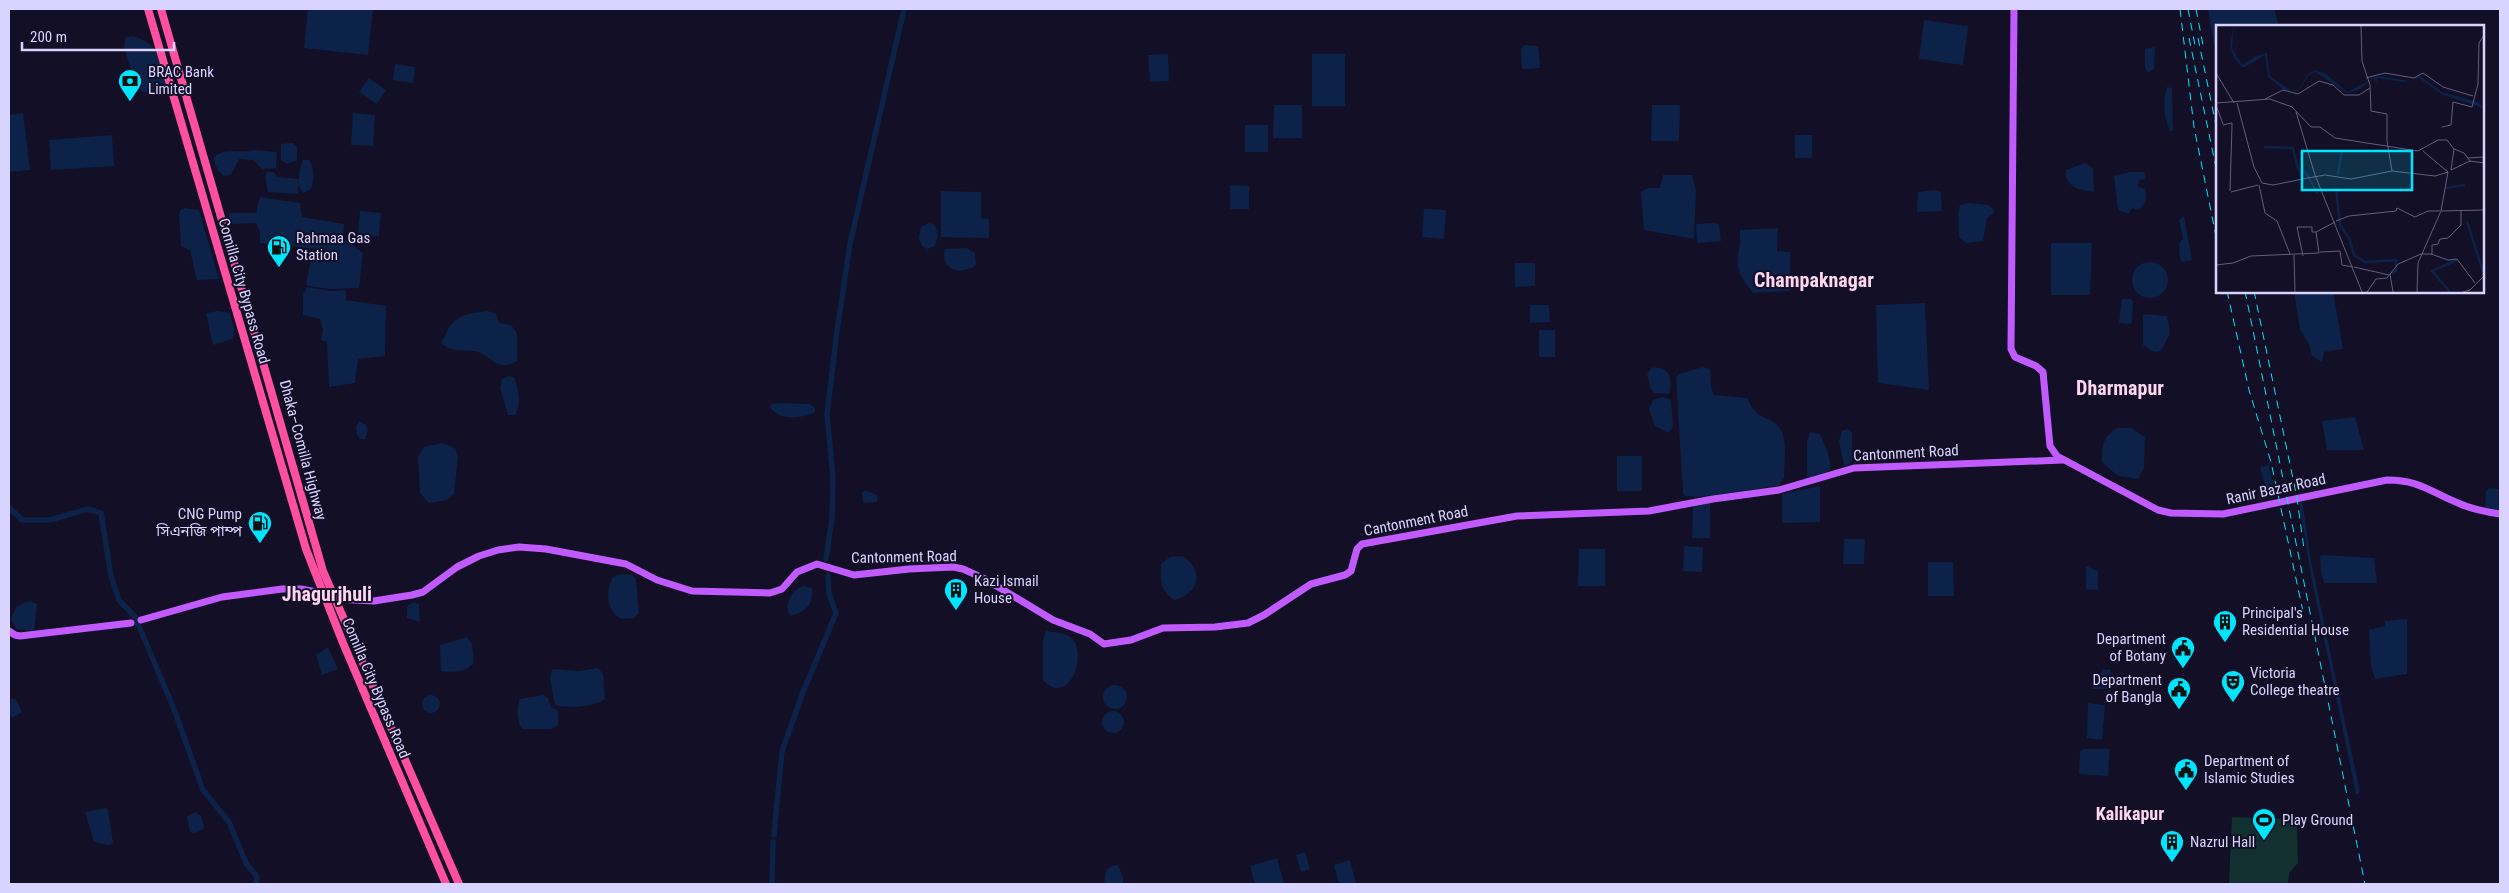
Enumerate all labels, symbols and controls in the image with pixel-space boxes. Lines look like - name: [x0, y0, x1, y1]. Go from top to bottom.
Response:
- scale bar: [22, 20, 175, 52]
- inset map: [2216, 25, 2484, 292]
- text: 200 m: [30, 28, 67, 46]
- place label: BRAC Bank Limited: [148, 63, 214, 98]
- bank icon: BRAC Bank Limited: [117, 68, 143, 102]
- street label: Comilla City Bypass Road: [215, 216, 273, 366]
- place label: Rahmaa Gas Station: [296, 229, 371, 264]
- fuel station icon: Rahmaa Gas Station: [266, 234, 292, 268]
- district label: Champaknagar: [1754, 268, 1874, 292]
- district label: Dharmapur: [2076, 376, 2164, 400]
- street label: Dhaka–Comilla Highway: [276, 378, 330, 522]
- street label: Cantonment Road: [1853, 441, 1959, 465]
- street label: Ranir Bazar Road: [2225, 470, 2327, 508]
- street label: Cantonment Road: [1362, 502, 1470, 540]
- place label: CNG Pump সিএনজি পাম্প: [155, 505, 242, 540]
- fuel station icon: CNG Pump সিএনজি পাম্প: [247, 510, 273, 544]
- street label: Cantonment Road: [851, 547, 957, 567]
- place label: Kazi Ismail House: [974, 572, 1039, 607]
- building icon: Kazi Ismail House: [943, 577, 969, 611]
- district label: Jhagurjhuli: [282, 582, 372, 606]
- place label: Principal's Residential House: [2242, 604, 2349, 639]
- building icon: Principal's Residential House: [2212, 609, 2238, 643]
- street label: Comilla City Bypass Road: [338, 615, 414, 761]
- place label: Department of Botany: [2096, 630, 2166, 665]
- public building icon: Department of Botany: [2170, 635, 2196, 669]
- place label: Victoria College theatre: [2250, 664, 2340, 699]
- theatre icon: Victoria College theatre: [2220, 669, 2246, 703]
- place label: Department of Bangla: [2092, 671, 2162, 706]
- public building icon: Department of Bangla: [2166, 676, 2192, 710]
- place label: Department of Islamic Studies: [2204, 752, 2295, 787]
- public building icon: Department of Islamic Studies: [2173, 757, 2199, 791]
- district label: Kalikapur: [2096, 803, 2164, 824]
- sports icon: Play Ground: [2251, 807, 2277, 841]
- place label: Play Ground: [2282, 811, 2353, 829]
- building icon: Nazrul Hall: [2159, 829, 2185, 863]
- place label: Nazrul Hall: [2190, 833, 2255, 851]

